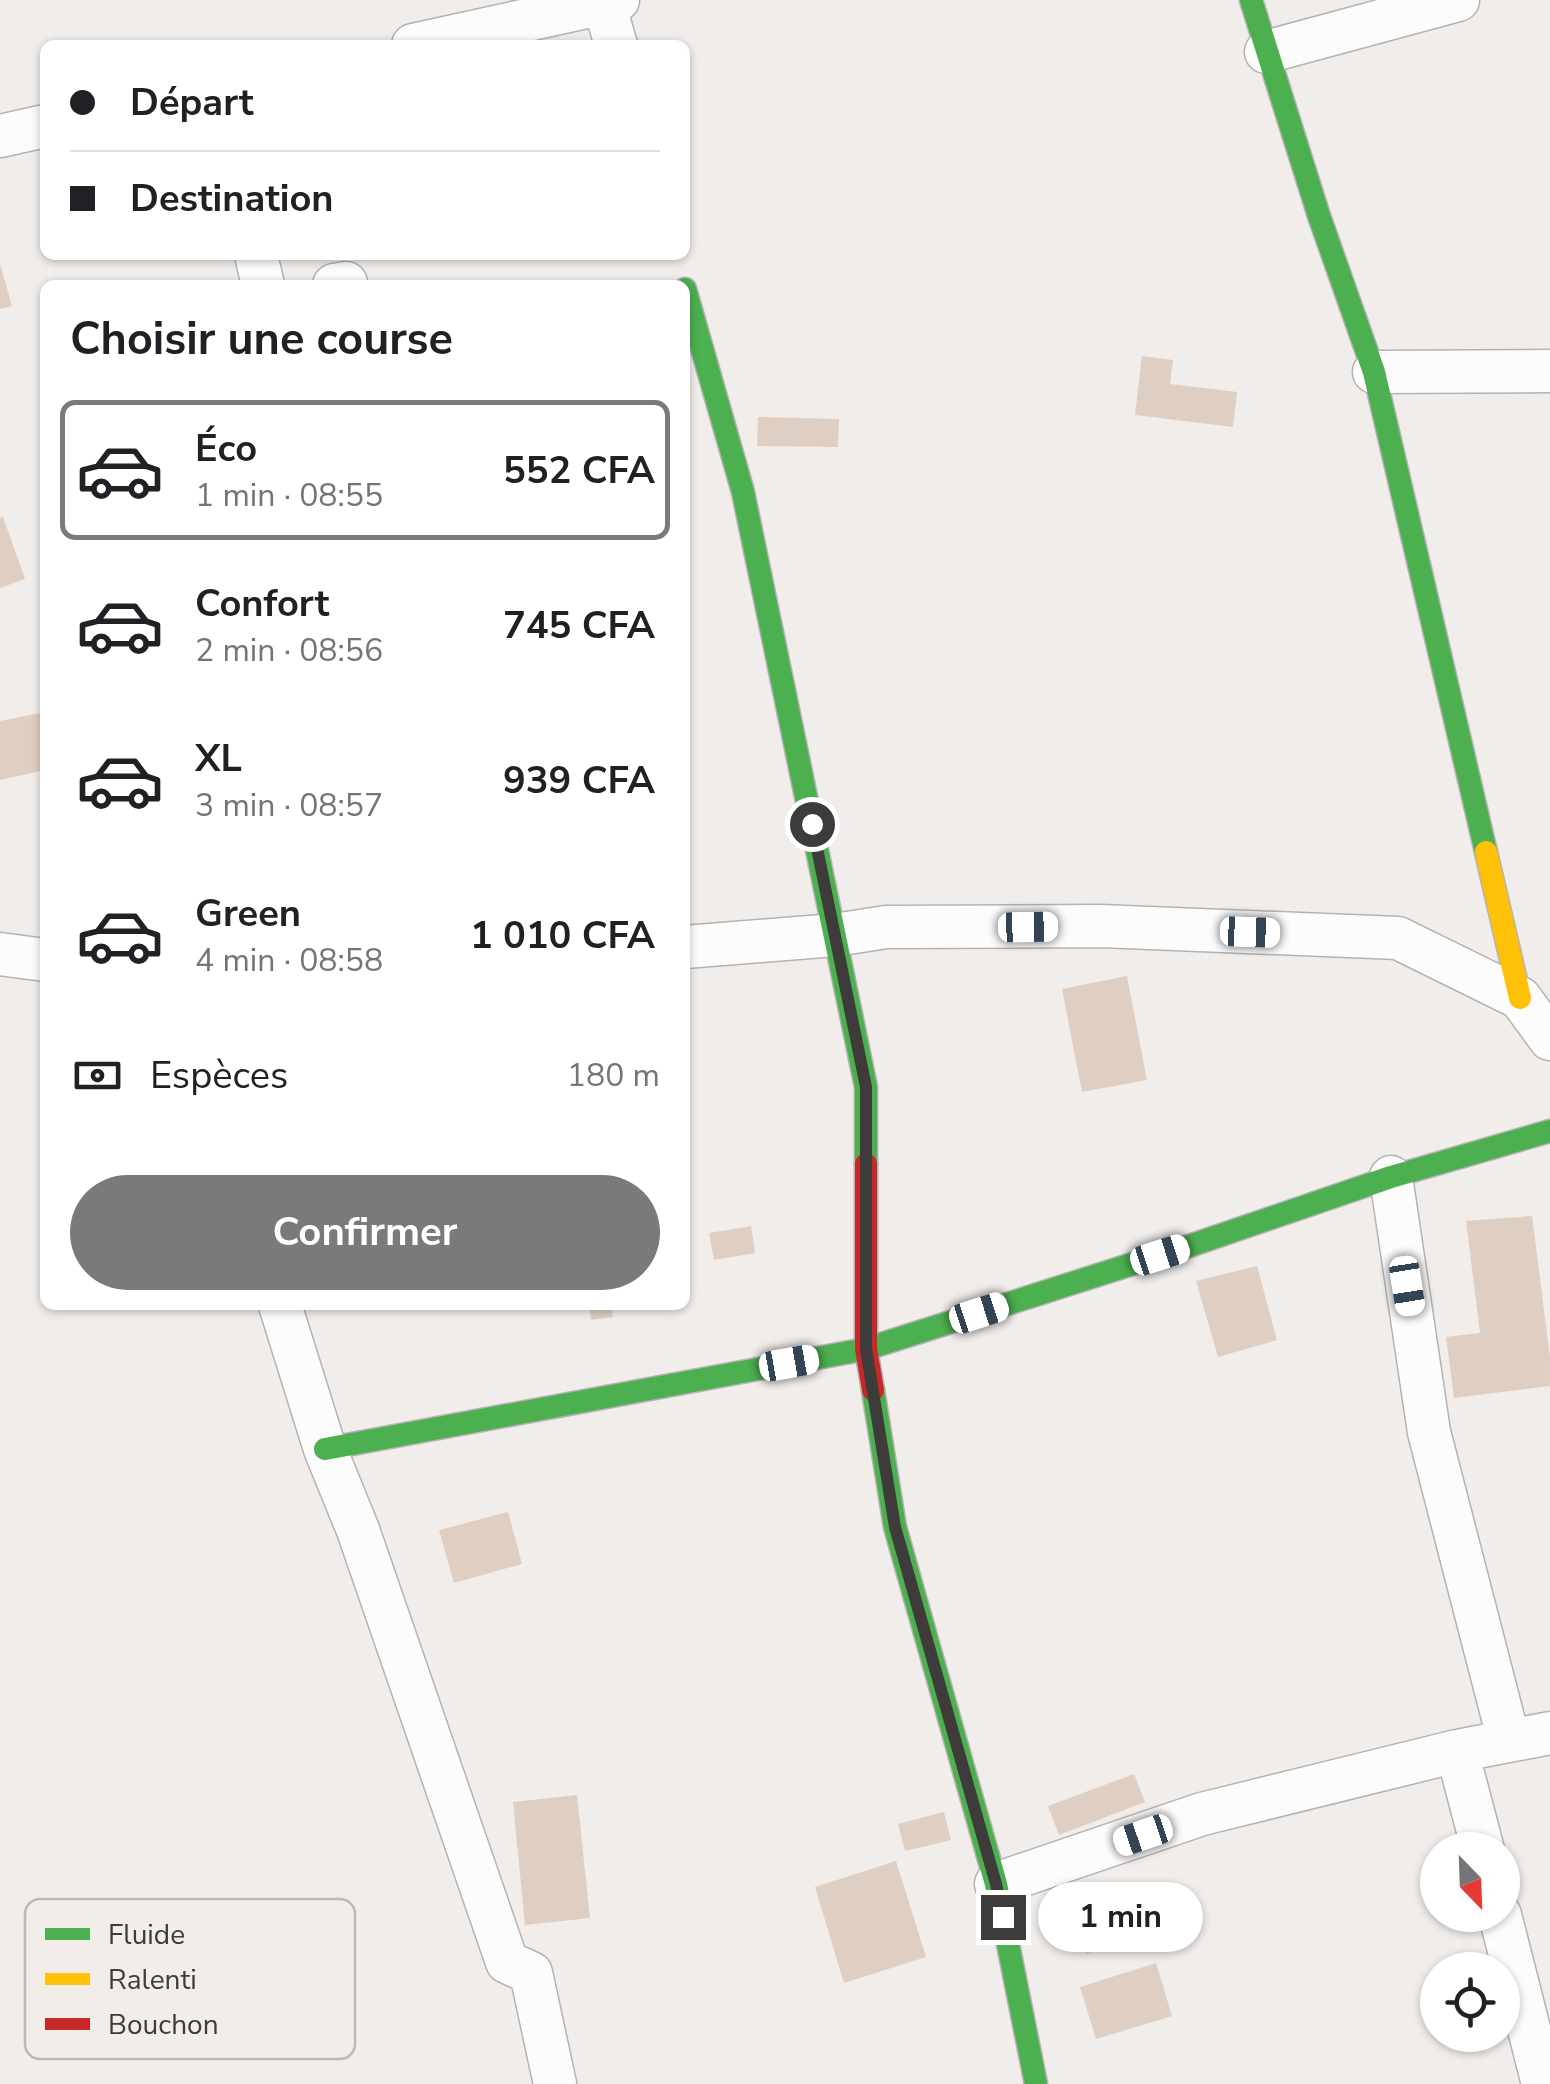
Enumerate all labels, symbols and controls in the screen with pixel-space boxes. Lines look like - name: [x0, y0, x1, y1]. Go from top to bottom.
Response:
- text: Départ: [130, 77, 254, 128]
- text: Destination: [130, 173, 334, 224]
- text: Choisir une course: [70, 309, 453, 370]
- text: Éco: [195, 423, 257, 474]
- icon: car: [75, 425, 165, 515]
- text: 552 CFA: [503, 445, 655, 496]
- text: 1 min · 08:55: [195, 474, 383, 517]
- text: Confort: [195, 578, 329, 629]
- icon: car: [75, 580, 165, 670]
- text: 745 CFA: [503, 600, 655, 651]
- text: 2 min · 08:56: [195, 629, 383, 672]
- text: XL: [195, 733, 242, 784]
- icon: car: [75, 735, 165, 825]
- text: 939 CFA: [503, 755, 655, 806]
- text: 3 min · 08:57: [195, 784, 383, 827]
- route start: [790, 802, 835, 847]
- text: Green: [195, 888, 301, 939]
- icon: car: [75, 890, 165, 980]
- text: 1 010 CFA: [470, 910, 655, 961]
- car: [998, 911, 1058, 943]
- car: [1219, 916, 1281, 948]
- text: 4 min · 08:58: [195, 939, 383, 982]
- icon: cash: [70, 1048, 125, 1103]
- text: Espèces: [150, 1050, 288, 1101]
- text: 180 m: [567, 1054, 660, 1097]
- button: Confirmer: [70, 1175, 660, 1290]
- car: [1127, 1231, 1193, 1279]
- car: [1387, 1254, 1427, 1318]
- car: [946, 1289, 1012, 1337]
- car: [757, 1343, 821, 1383]
- car: [1110, 1811, 1176, 1859]
- north arrow: [1420, 1832, 1520, 1932]
- map controls: [1420, 1832, 1520, 2052]
- callout: 1 min: [1038, 1882, 1203, 1952]
- route end: [981, 1895, 1026, 1940]
- text: 1 min: [1079, 1895, 1162, 1938]
- legend: [25, 1899, 355, 2059]
- text: Fluide: [108, 1916, 185, 1954]
- button: locate: [1420, 1952, 1520, 2052]
- text: Ralenti: [108, 1961, 197, 1999]
- text: Bouchon: [108, 2006, 219, 2044]

